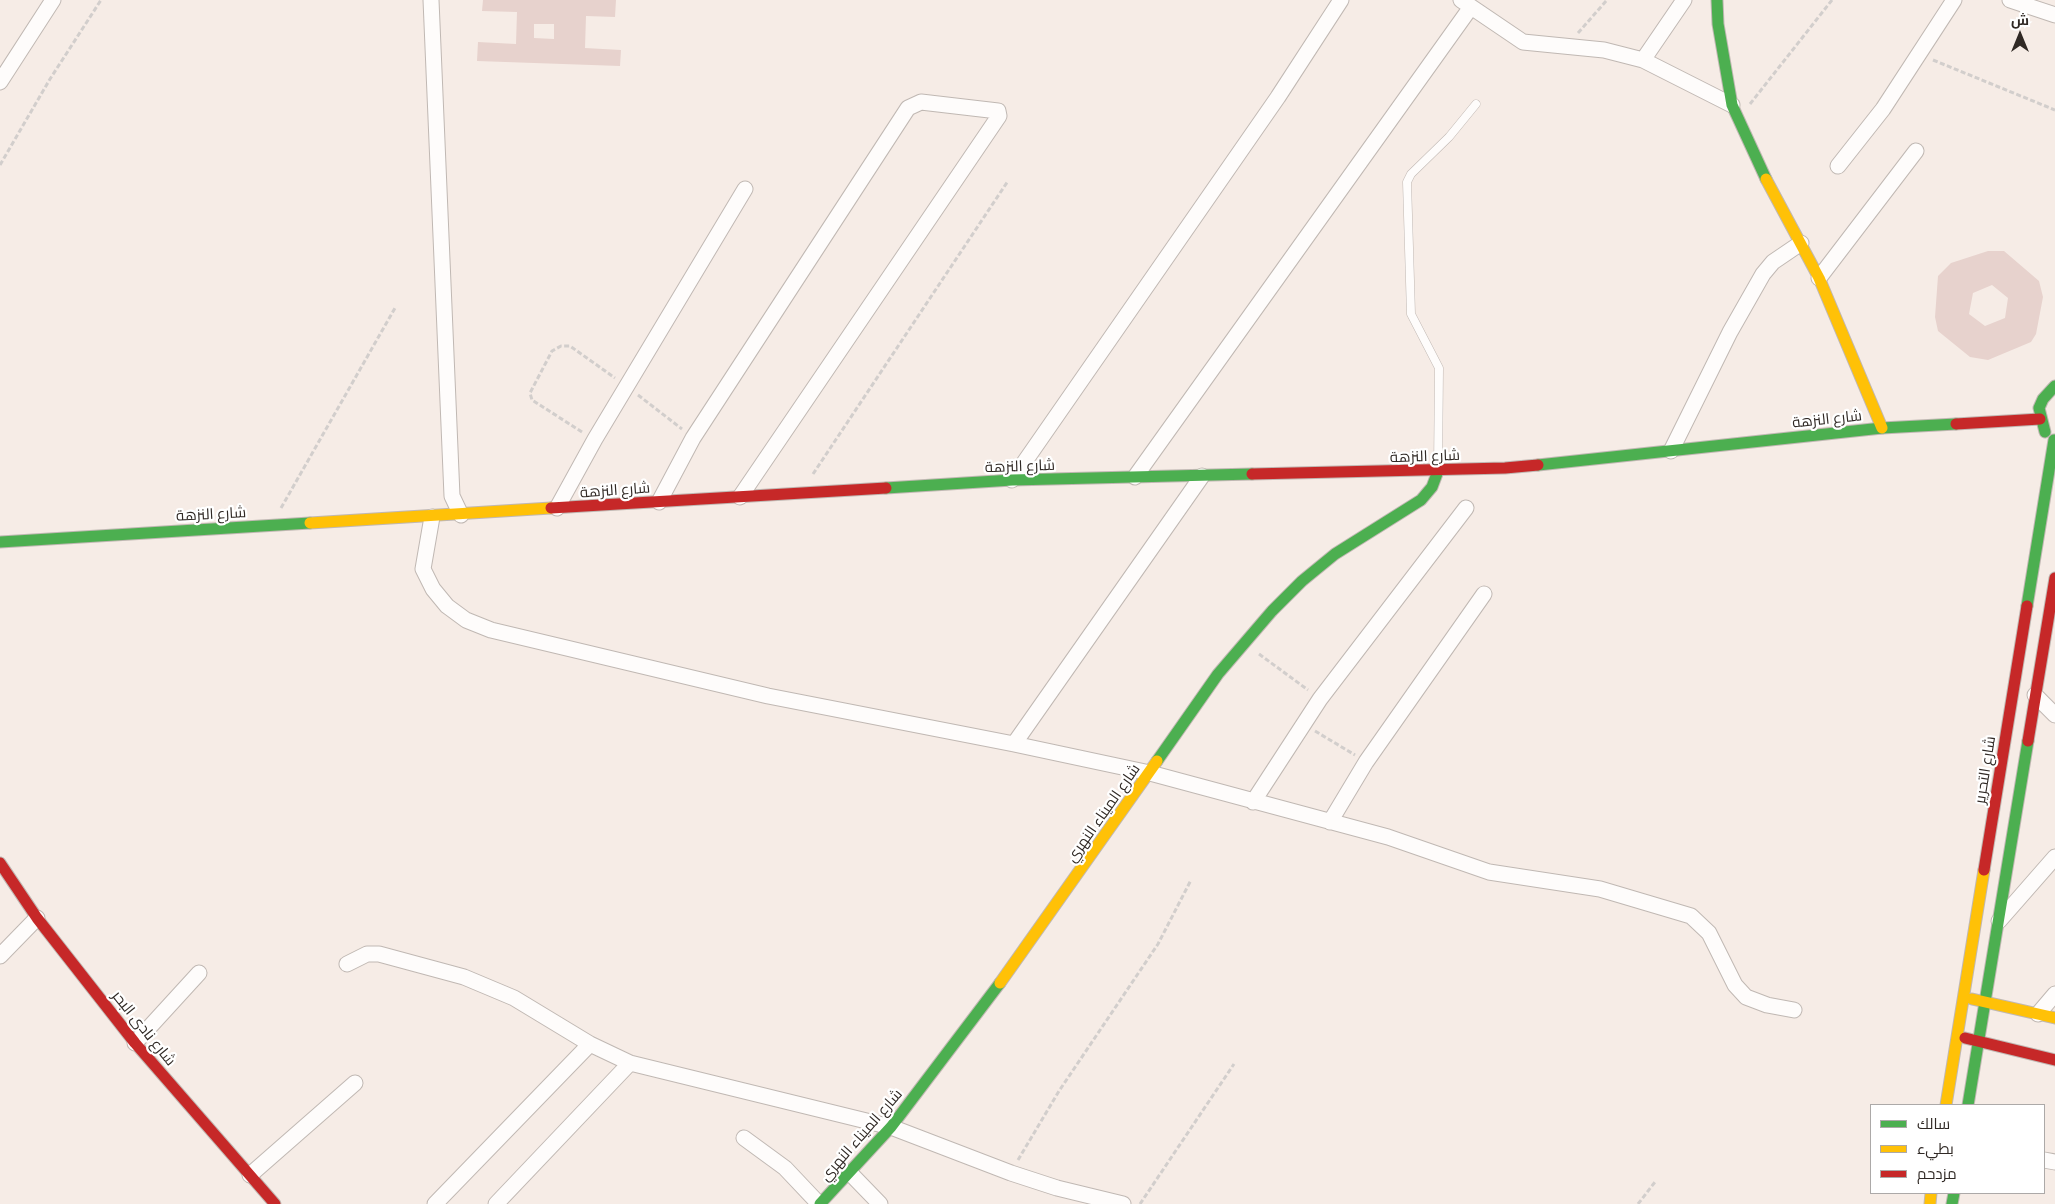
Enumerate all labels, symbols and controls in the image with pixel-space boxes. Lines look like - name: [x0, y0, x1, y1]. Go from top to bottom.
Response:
- north arrow: [1995, 10, 2045, 60]
- text: ش: [2011, 12, 2029, 28]
- street label: شارع النزهة: [1791, 406, 1863, 432]
- street label: شارع النزهة: [1390, 446, 1460, 466]
- street label: شارع النزهة: [985, 456, 1055, 476]
- street label: شارع النزهة: [579, 479, 651, 501]
- street label: شارع النزهة: [175, 503, 247, 525]
- street label: شارع التحرير: [1971, 735, 1999, 805]
- street label: شارع الميناء النهري: [1062, 760, 1144, 866]
- street label: شارع نادى البحر: [108, 987, 180, 1069]
- street label: شارع الميناء النهري: [816, 1085, 906, 1185]
- legend: [1870, 1104, 2045, 1194]
- text: سالك: [1917, 1115, 1950, 1132]
- text: بطيء: [1917, 1140, 1954, 1157]
- text: مزدحم: [1917, 1165, 1957, 1182]

